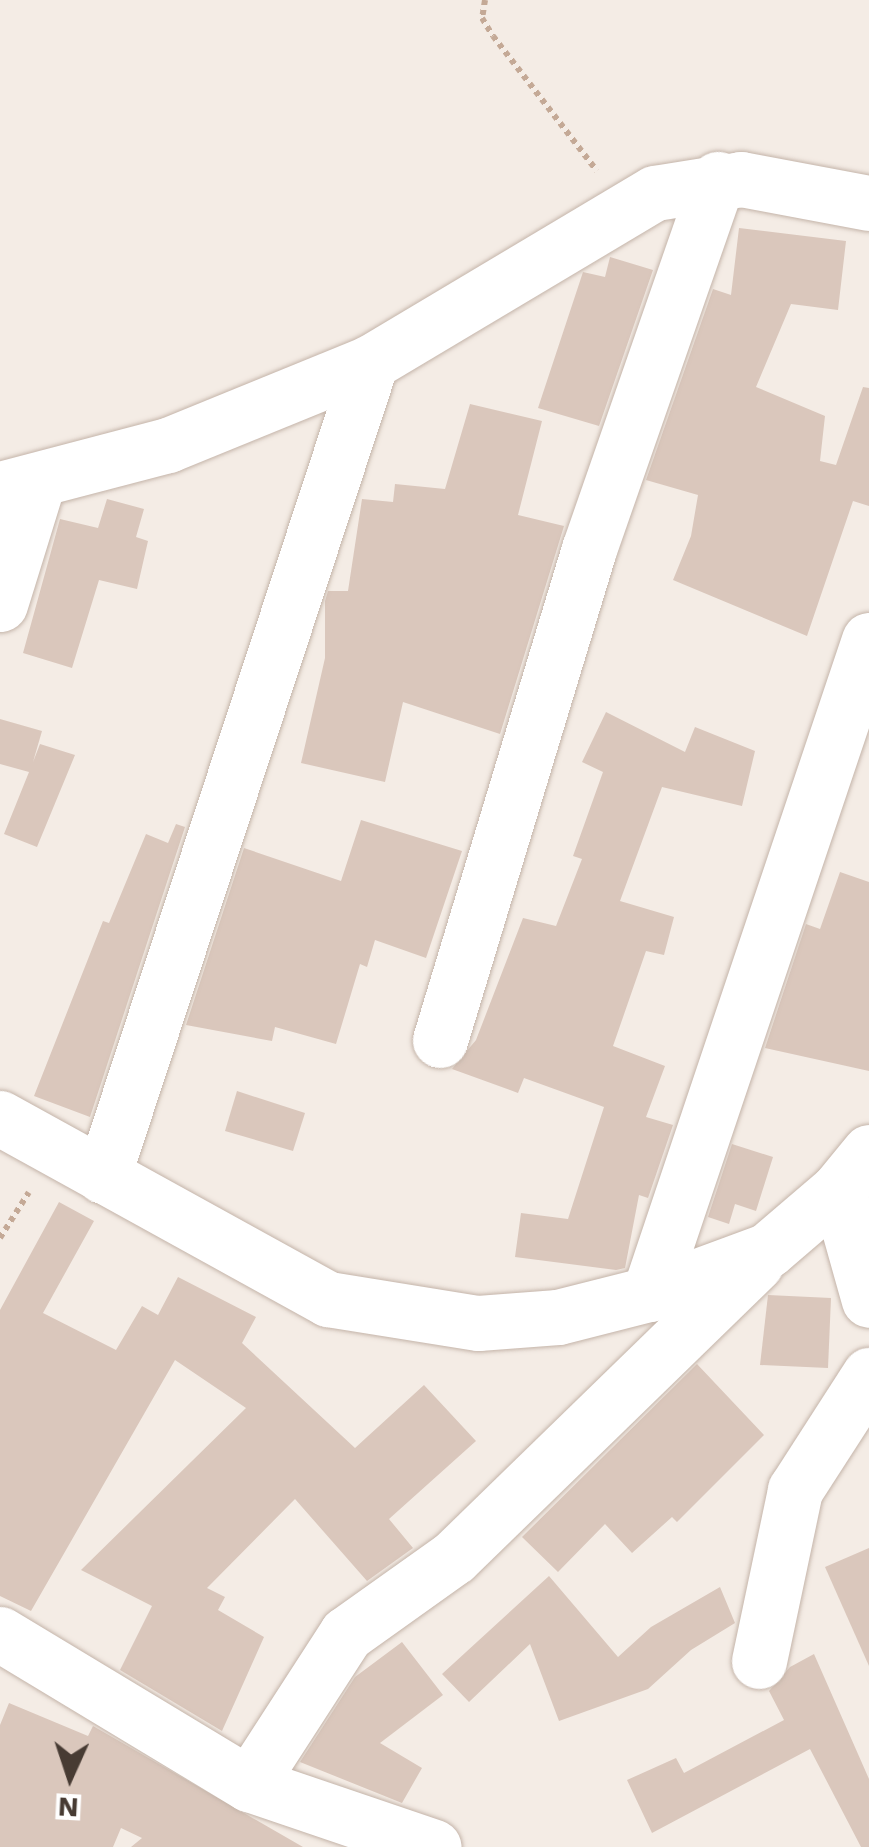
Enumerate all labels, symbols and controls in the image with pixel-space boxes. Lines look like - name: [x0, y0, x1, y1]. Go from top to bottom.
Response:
- north arrow: [20, 1727, 120, 1827]
- text: N: [57, 1790, 80, 1824]

